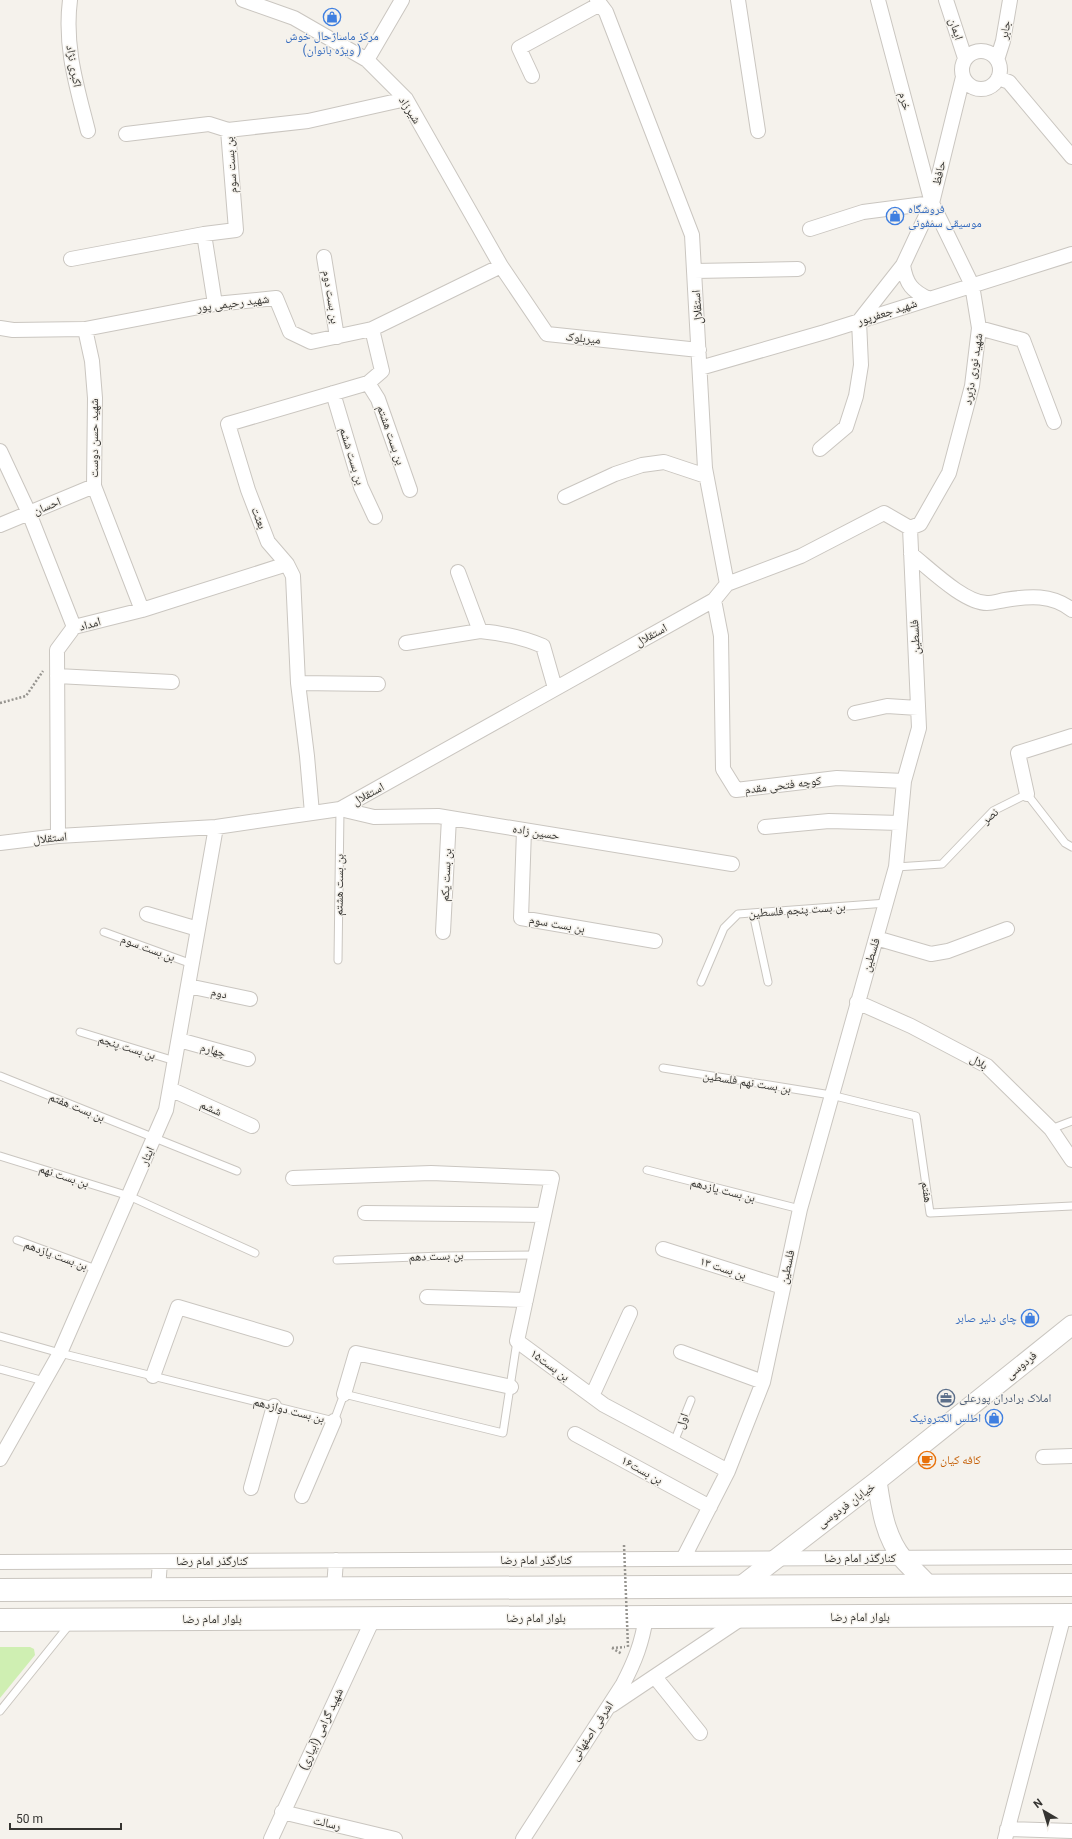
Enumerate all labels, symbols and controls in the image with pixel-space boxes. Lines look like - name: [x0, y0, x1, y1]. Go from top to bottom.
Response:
- shop icon: مرکز ماساژحال خوش (ویژه بانوان ): [322, 7, 342, 27]
- street label: ایمان: [946, 16, 966, 42]
- street label: جابر: [996, 19, 1014, 42]
- place label: مرکز ماساژحال خوش (ویژه بانوان ): [285, 29, 379, 57]
- street label: اکبری نژاد: [63, 44, 85, 88]
- street label: خرم: [895, 90, 914, 112]
- street label: شیرزاد: [396, 94, 424, 126]
- street label: بن بست سوم: [222, 136, 241, 194]
- street label: حافظ: [929, 159, 949, 187]
- place label: فروشگاه موسیقی سمفونی: [908, 202, 982, 230]
- shop icon: فروشگاه موسیقی سمفونی: [885, 206, 905, 226]
- street label: بن بست دوم: [319, 269, 342, 325]
- street label: استقلال: [689, 289, 705, 325]
- street label: شهید رحیمی پور: [195, 292, 270, 315]
- street label: شهید جعفرپور: [854, 296, 919, 329]
- street label: میربلوک: [565, 329, 601, 347]
- street label: شهید نوری دژبرد: [960, 332, 986, 406]
- street label: شهید حسن دوست: [87, 398, 101, 478]
- street label: بن بست هشتم: [373, 403, 408, 467]
- street label: بن بست ششم: [336, 425, 367, 487]
- street label: احسان: [31, 494, 63, 518]
- street label: بعثت: [248, 505, 270, 531]
- street label: امداد: [78, 614, 103, 634]
- street label: فلسطین: [907, 619, 923, 655]
- street label: استقلال: [633, 621, 669, 649]
- street label: کوچه فتحی مقدم: [744, 773, 822, 798]
- street label: استقلال: [350, 780, 386, 808]
- street label: نصر: [978, 805, 1001, 828]
- street label: حسین زاده: [512, 821, 561, 843]
- street label: استقلال: [32, 829, 68, 847]
- street label: بن بست یکم: [438, 848, 455, 902]
- street label: بن بست هشتم: [331, 854, 348, 916]
- street label: بن بست پنجم فلسطین: [748, 900, 846, 921]
- street label: بن بست سوم: [528, 912, 586, 937]
- street label: بن بست سوم: [119, 932, 177, 965]
- street label: فلسطین: [859, 936, 883, 974]
- street label: دوم: [209, 984, 229, 1003]
- street label: بن بست پنجم: [96, 1032, 157, 1063]
- street label: چهارم: [198, 1040, 228, 1061]
- street label: بلال: [968, 1051, 990, 1073]
- street label: بن بست نهم فلسطین: [702, 1068, 792, 1097]
- street label: بن بست هفتم: [47, 1090, 107, 1125]
- street label: ششم: [198, 1097, 224, 1120]
- street label: ایثار: [136, 1144, 157, 1169]
- street label: بن بست نهم: [37, 1161, 91, 1192]
- street label: بن بست یازدهم: [689, 1175, 757, 1206]
- street label: هفتم: [918, 1180, 935, 1204]
- street label: بن بست یازدهم: [22, 1237, 90, 1274]
- street label: بن بست دهم: [408, 1248, 464, 1265]
- street label: فلسطین: [777, 1249, 798, 1286]
- street label: بن بست ۱۳: [698, 1254, 748, 1282]
- shop icon: چای دلیر صابر: [1020, 1308, 1040, 1328]
- place label: چای دلیر صابر: [955, 1311, 1017, 1325]
- street label: بن بست۱۵: [527, 1346, 572, 1384]
- street label: فردوسی: [1002, 1348, 1040, 1382]
- office icon: املاک برادران پورعلی: [936, 1388, 956, 1408]
- place label: املاک برادران پورعلی: [959, 1391, 1052, 1405]
- street label: بن بست دوازدهم: [252, 1394, 326, 1427]
- shop icon: اطلس الکترونیک: [984, 1408, 1004, 1428]
- street label: اول: [673, 1411, 691, 1431]
- place label: اطلس الکترونیک: [909, 1411, 981, 1425]
- cafe icon: کافه کیان: [917, 1450, 937, 1470]
- street label: بن بست۱۶: [619, 1453, 665, 1487]
- place label: کافه کیان: [940, 1453, 981, 1467]
- street label: خیابان فردوسی: [814, 1479, 878, 1531]
- street label: کنارگذر امام رضا: [824, 1551, 896, 1566]
- street label: کنارگذر امام رضا: [500, 1553, 572, 1568]
- street label: کنارگذر امام رضا: [176, 1554, 248, 1569]
- street label: بلوار امام رضا: [830, 1610, 890, 1625]
- street label: بلوار امام رضا: [506, 1611, 566, 1626]
- street label: بلوار امام رضا: [182, 1612, 242, 1627]
- street label: شهید گرامی (آبیاری): [296, 1686, 346, 1772]
- street label: اشرفی اصفهانی: [568, 1699, 616, 1763]
- north arrow: [1024, 1791, 1064, 1831]
- text: N: [1031, 1796, 1045, 1811]
- scale bar: [10, 1805, 121, 1831]
- text: 50 m: [16, 1812, 43, 1826]
- street label: رسالت: [312, 1813, 343, 1833]

